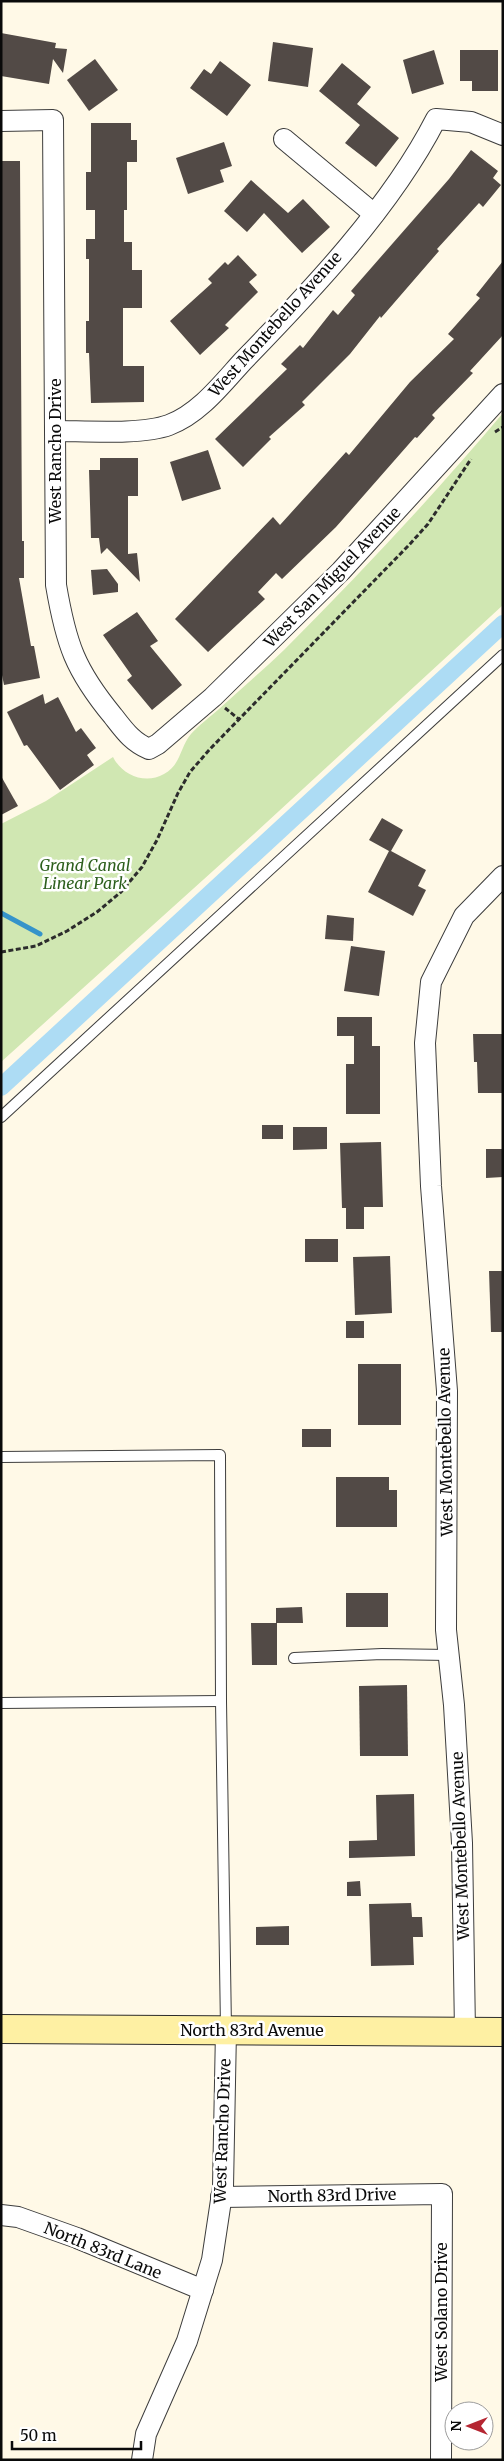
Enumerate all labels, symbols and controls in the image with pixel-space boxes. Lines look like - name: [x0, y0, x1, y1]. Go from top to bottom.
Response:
- street label: West Montebello Avenue: [204, 247, 346, 402]
- street label: West Rancho Drive: [45, 379, 65, 525]
- street label: West San Miguel Avenue: [259, 502, 405, 652]
- park label: Grand Canal Linear Park: [40, 855, 131, 893]
- street label: West Montebello Avenue: [433, 1348, 457, 1537]
- street label: West Montebello Avenue: [447, 1751, 473, 1942]
- street label: North 83rd Avenue: [180, 2020, 324, 2040]
- street label: West Rancho Drive: [209, 2058, 235, 2205]
- street label: North 83rd Drive: [267, 2184, 397, 2206]
- street label: North 83rd Lane: [41, 2217, 165, 2283]
- street label: West Solano Drive: [431, 2242, 451, 2383]
- north arrow: [444, 2401, 494, 2451]
- scale bar: [12, 2418, 141, 2450]
- text: N: [447, 2420, 465, 2432]
- text: 50 m: [20, 2426, 57, 2445]

